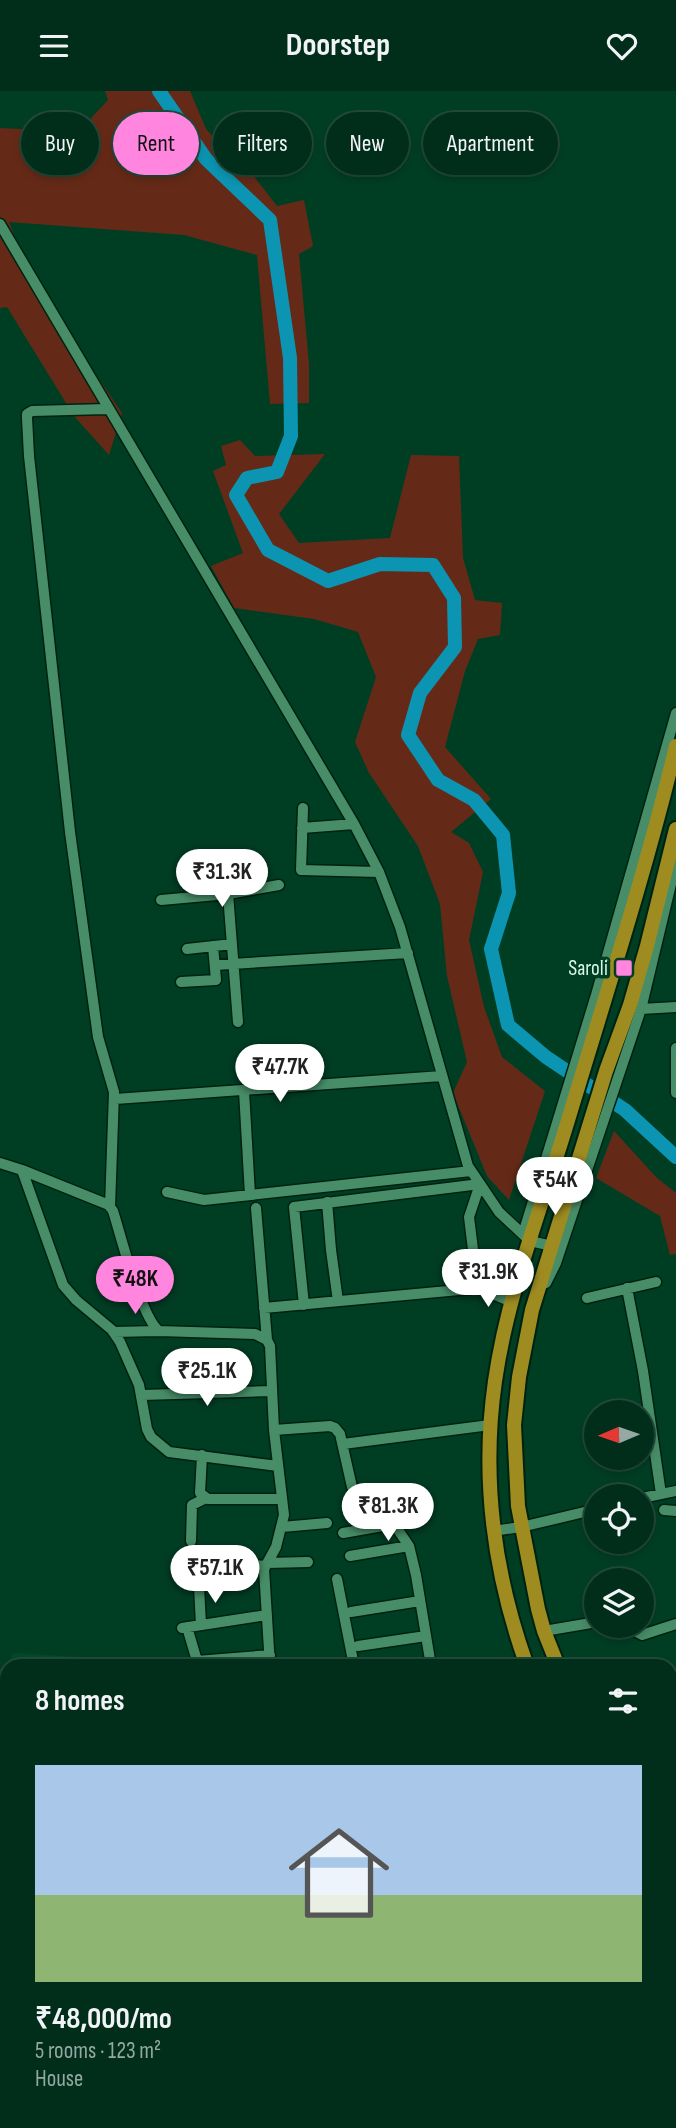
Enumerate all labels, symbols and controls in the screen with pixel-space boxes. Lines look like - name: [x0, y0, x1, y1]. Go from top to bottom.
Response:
- text: Doorstep: [286, 26, 390, 65]
- icon: menu: [35, 27, 73, 65]
- icon: heart: [603, 27, 641, 65]
- chip: Buy: [21, 112, 99, 175]
- chip: Rent: [113, 112, 199, 175]
- chip: Filters: [213, 112, 312, 175]
- chip: New: [326, 112, 409, 175]
- chip: Apartment: [423, 112, 558, 175]
- pin: ₹31.3K: [165, 849, 279, 909]
- text: ₹31.3K: [192, 858, 252, 886]
- place label: Saroli: [568, 956, 608, 981]
- marker: Saroli: [614, 958, 634, 978]
- pin: ₹47.7K: [223, 1045, 337, 1104]
- text: ₹47.7K: [251, 1053, 309, 1081]
- pin: ₹54K: [514, 1157, 596, 1217]
- text: ₹54K: [532, 1166, 578, 1194]
- pin: ₹31.9K: [431, 1249, 545, 1309]
- pin: ₹48K: [94, 1257, 176, 1316]
- text: ₹31.9K: [458, 1258, 518, 1286]
- text: ₹48K: [112, 1265, 158, 1293]
- pin: ₹25.1K: [150, 1349, 264, 1408]
- text: ₹25.1K: [177, 1357, 237, 1385]
- north arrow: [584, 1400, 654, 1470]
- map controls: [584, 1400, 654, 1638]
- pin: ₹81.3K: [331, 1483, 445, 1543]
- button: locate: [584, 1484, 654, 1554]
- text: ₹81.3K: [358, 1492, 418, 1520]
- pin: ₹57.1K: [158, 1545, 272, 1605]
- text: ₹57.1K: [186, 1554, 244, 1582]
- button: layers: [584, 1568, 654, 1638]
- icon: filters: [604, 1682, 642, 1720]
- text: 8 homes: [35, 1683, 124, 1719]
- icon: home: [276, 1810, 402, 1936]
- text: ₹48,000/mo: [35, 2001, 172, 2037]
- text: 5 rooms · 123 m²: [35, 2037, 161, 2065]
- text: House: [35, 2065, 83, 2093]

